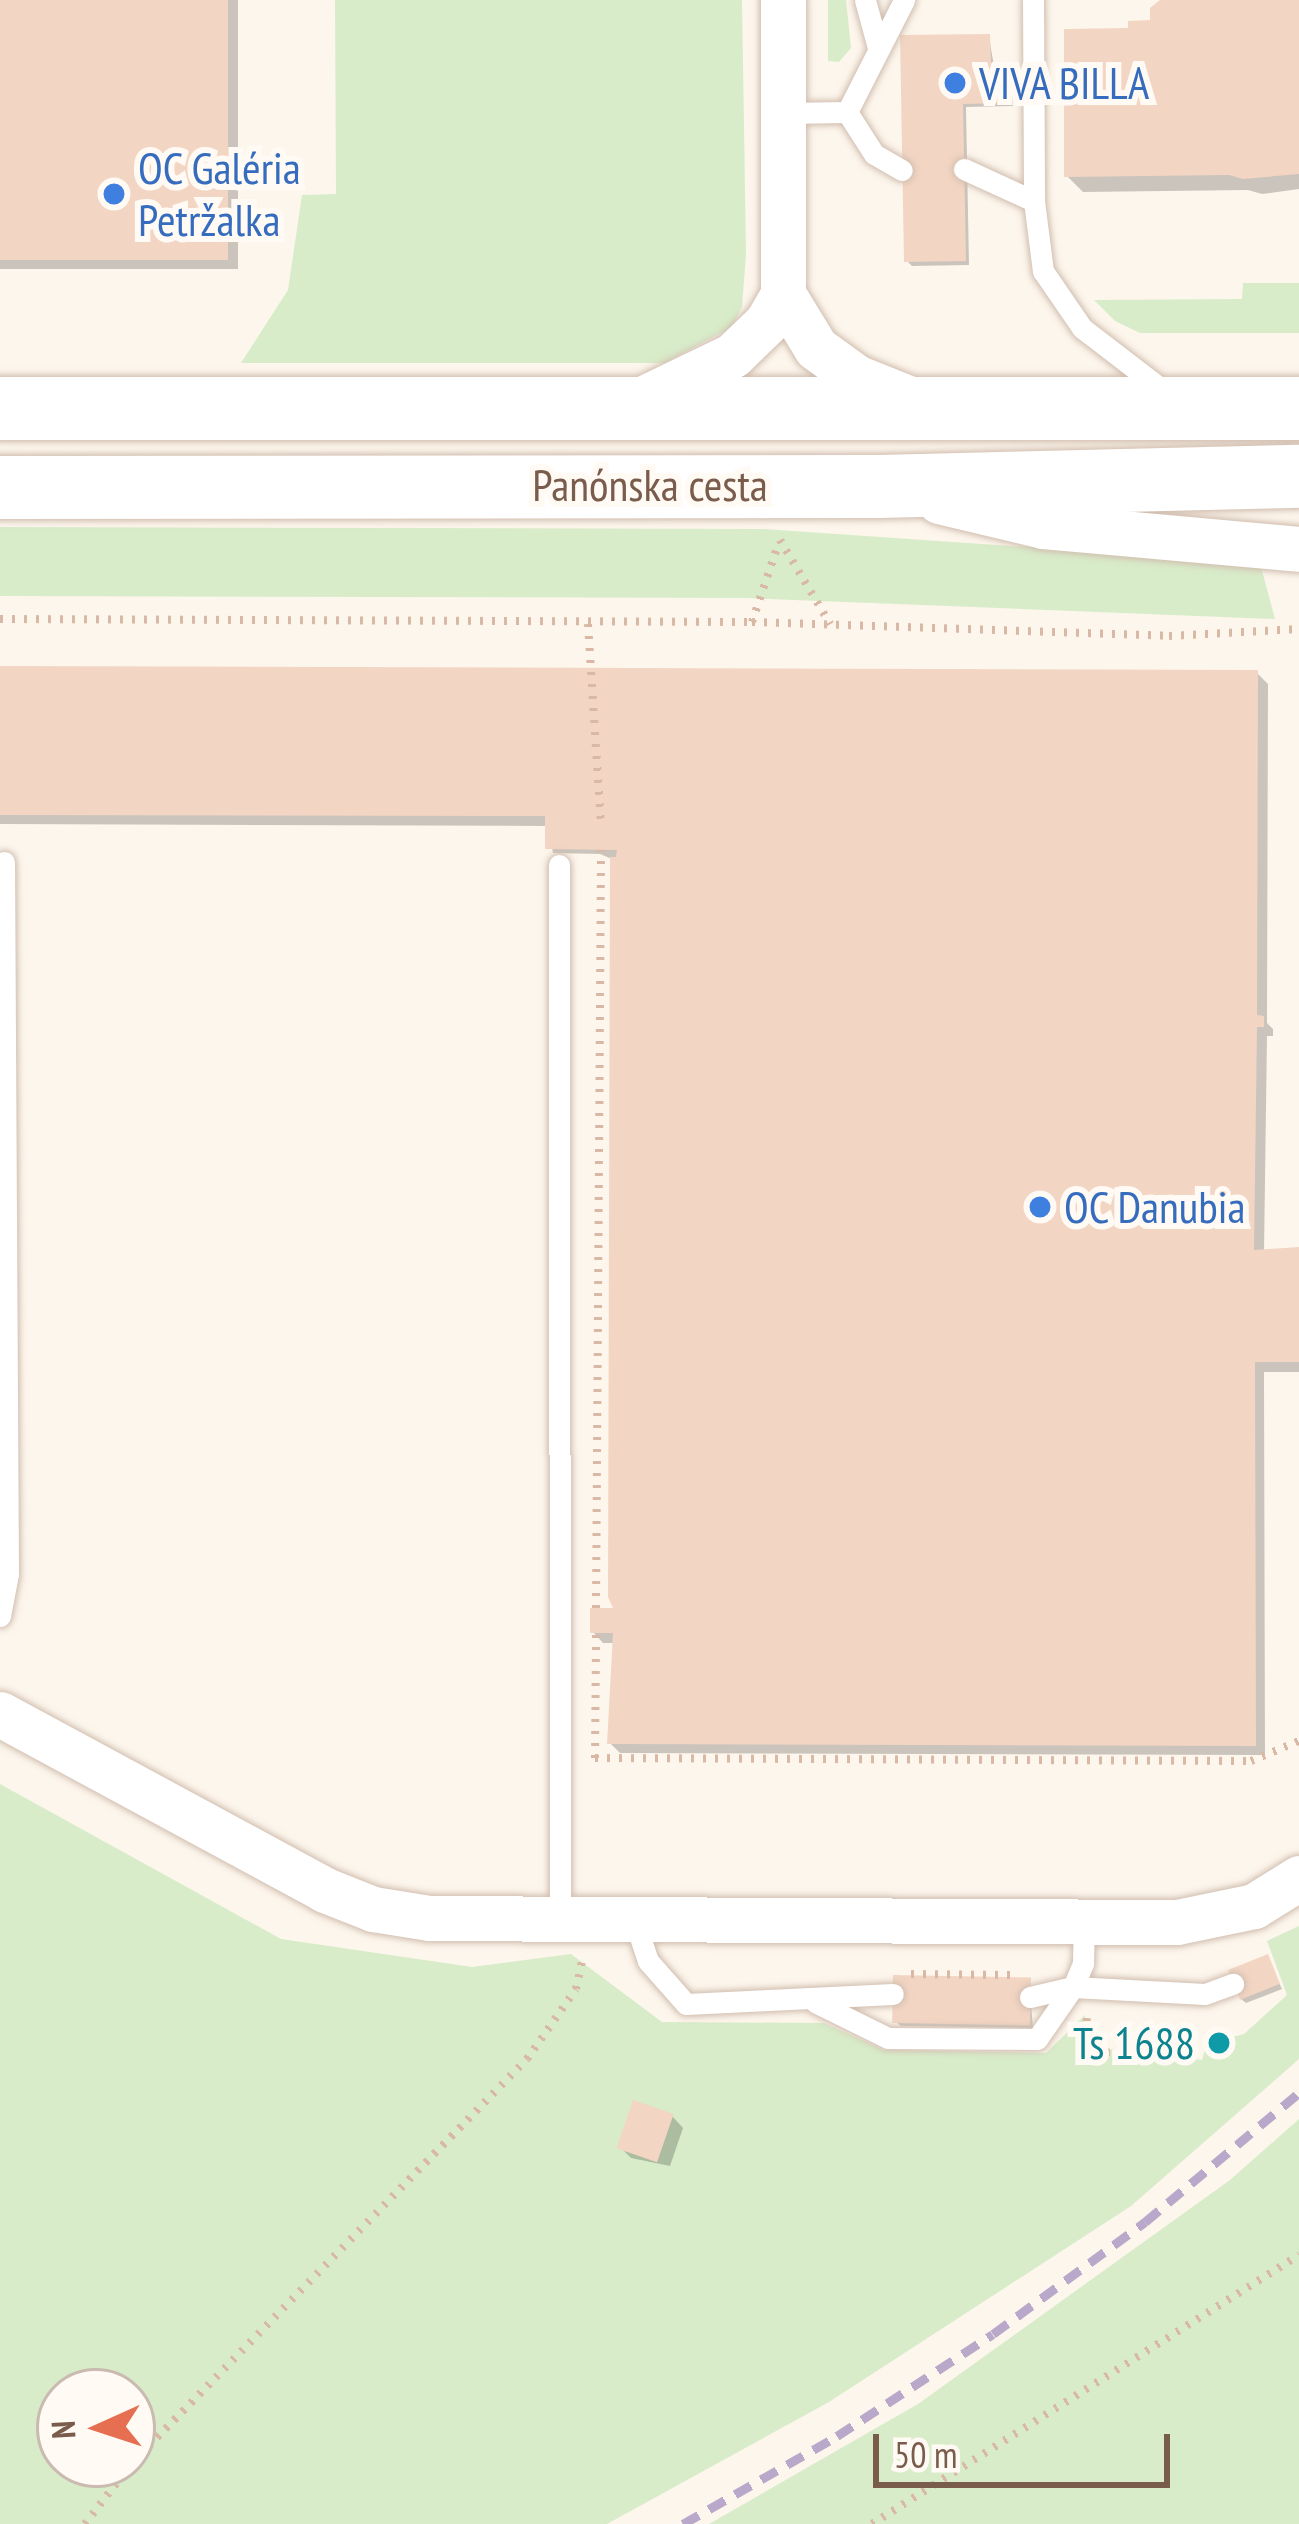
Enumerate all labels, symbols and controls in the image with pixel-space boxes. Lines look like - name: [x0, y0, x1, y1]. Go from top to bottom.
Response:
- place label: VIVA BILLA: [979, 56, 1151, 110]
- marker: VIVA BILLA: [942, 70, 968, 96]
- place label: OC Galéria Petržalka: [138, 141, 302, 247]
- marker: OC Galéria Petržalka: [101, 181, 127, 207]
- street label: Panónska cesta: [532, 458, 768, 512]
- place label: OC Danubia: [1064, 1180, 1247, 1234]
- marker: OC Danubia: [1027, 1194, 1053, 1220]
- place label: Ts 1688: [1073, 2016, 1195, 2070]
- marker: Ts 1688: [1206, 2030, 1232, 2056]
- north arrow: [36, 2368, 156, 2488]
- scale bar: [879, 2410, 1176, 2484]
- text: N: [41, 2420, 84, 2440]
- text: 50 m: [894, 2431, 957, 2478]

